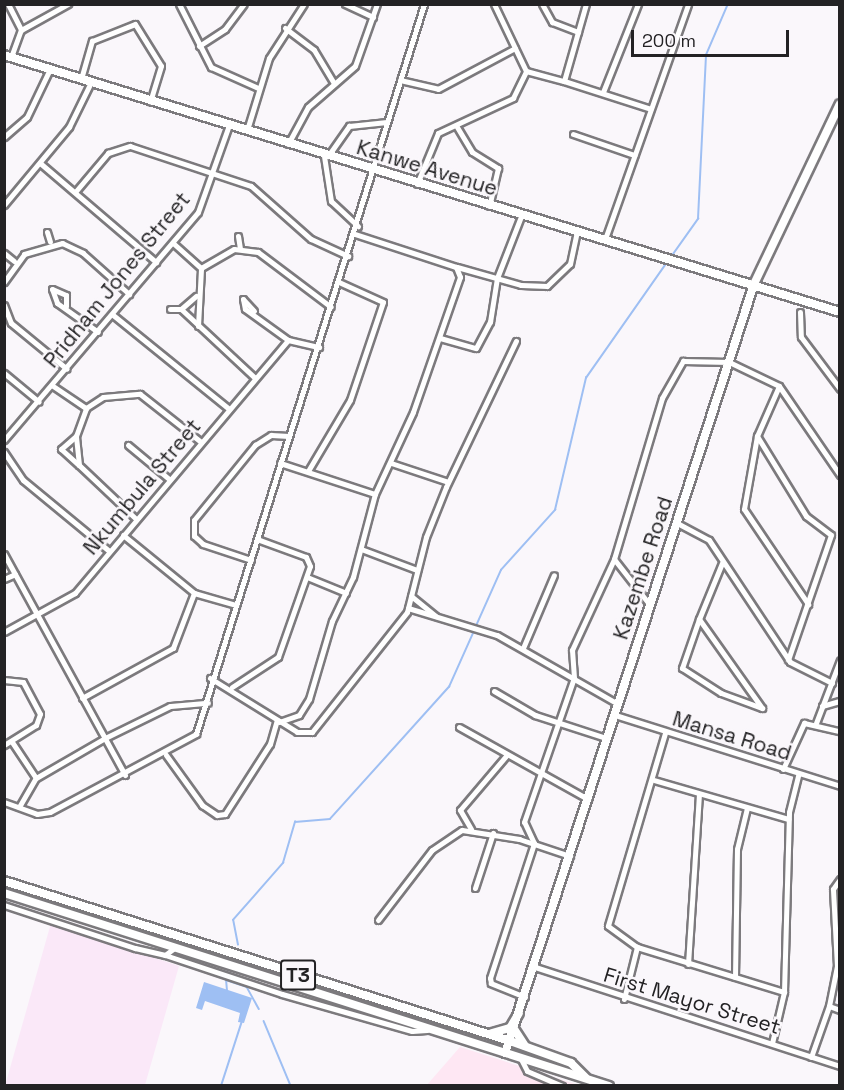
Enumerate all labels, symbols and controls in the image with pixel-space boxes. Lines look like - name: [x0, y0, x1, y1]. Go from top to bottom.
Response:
- scale bar: [634, 18, 792, 56]
- text: 200 m: [642, 29, 696, 52]
- street label: Kanwe Avenue: [353, 135, 501, 201]
- street label: Pridham Jones Street: [38, 187, 196, 373]
- street label: Nkumbula Street: [78, 414, 206, 560]
- street label: Kazembe Road: [608, 493, 678, 643]
- street label: Mansa Road: [669, 706, 795, 766]
- road number: T3: [280, 958, 316, 992]
- street label: First Mayor Street: [601, 962, 783, 1040]

